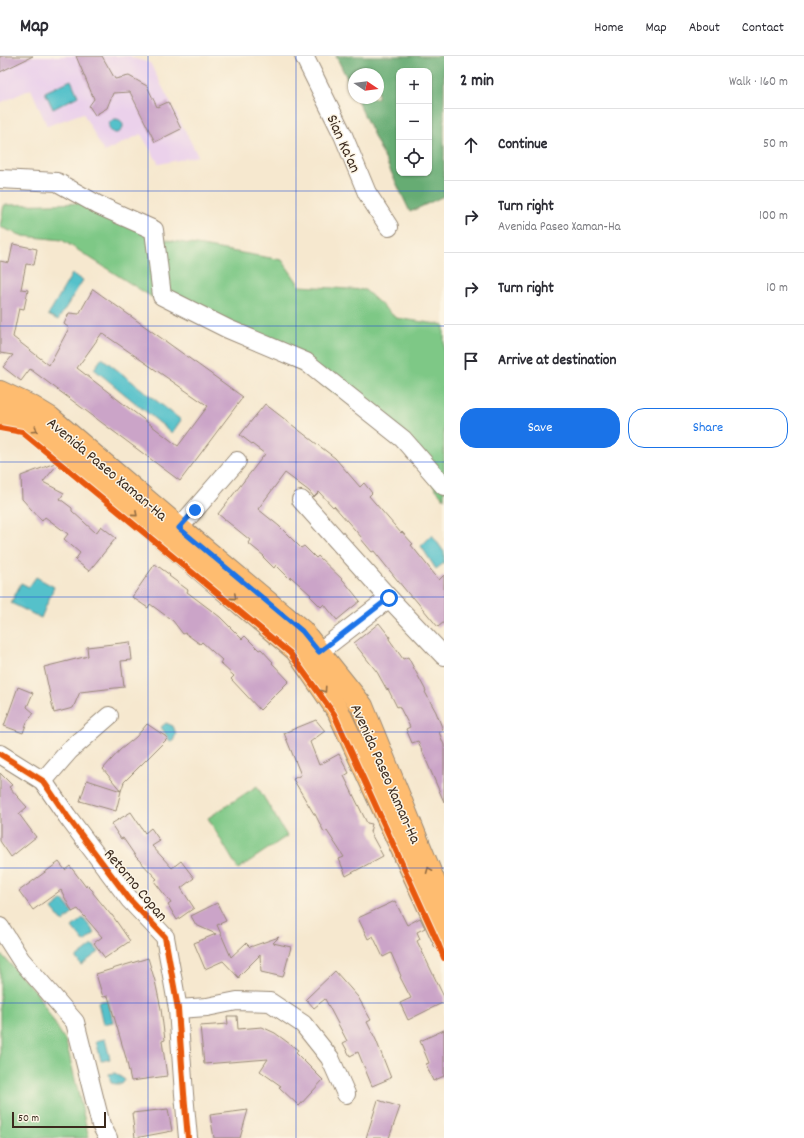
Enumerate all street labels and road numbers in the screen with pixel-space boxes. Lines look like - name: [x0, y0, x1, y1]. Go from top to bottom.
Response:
- street label: Sian Ka'an: [320, 111, 366, 177]
- street label: Avenida Paseo Xaman-Ha: [41, 413, 172, 528]
- street label: Avenida Paseo Xaman-Ha: [344, 700, 426, 848]
- street label: Retorno Copan: [98, 844, 173, 927]

